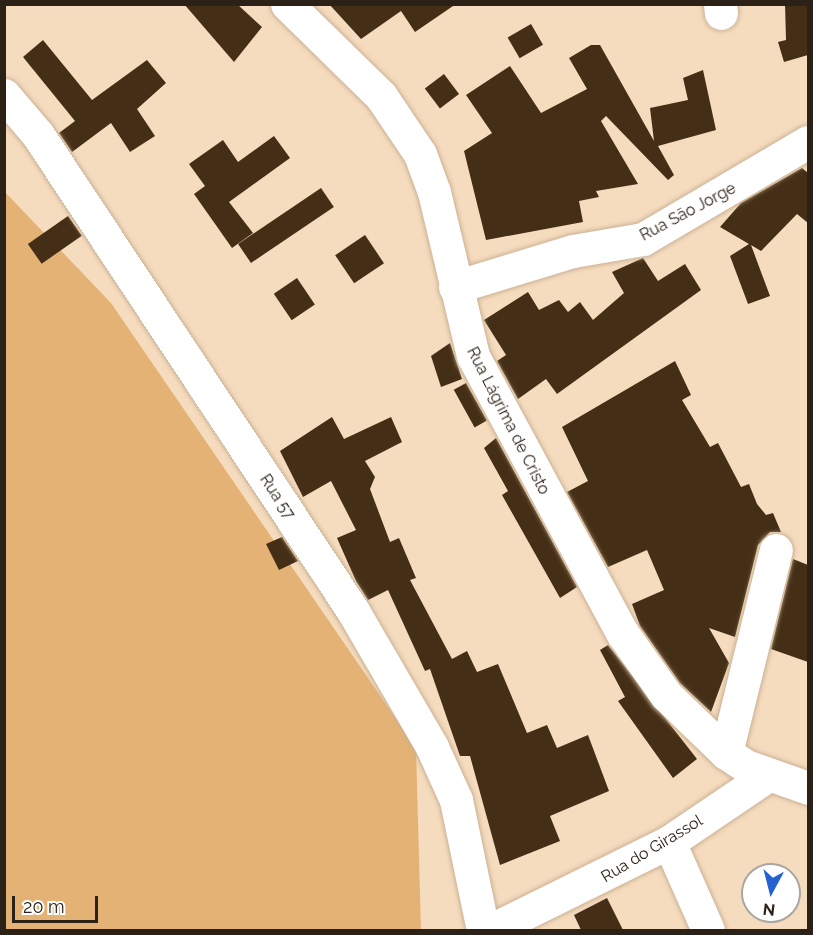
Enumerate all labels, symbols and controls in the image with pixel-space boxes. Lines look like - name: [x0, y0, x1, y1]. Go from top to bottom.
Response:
- street label: Rua São Jorge: [637, 179, 739, 245]
- street label: Rua Lágrima de Cristo: [462, 344, 554, 498]
- street label: Rua 57: [255, 471, 299, 523]
- street label: Rua do Girassol: [598, 811, 706, 887]
- north arrow: [741, 863, 801, 923]
- scale bar: [15, 884, 100, 922]
- text: 20 m: [23, 896, 65, 917]
- text: N: [762, 899, 776, 920]

